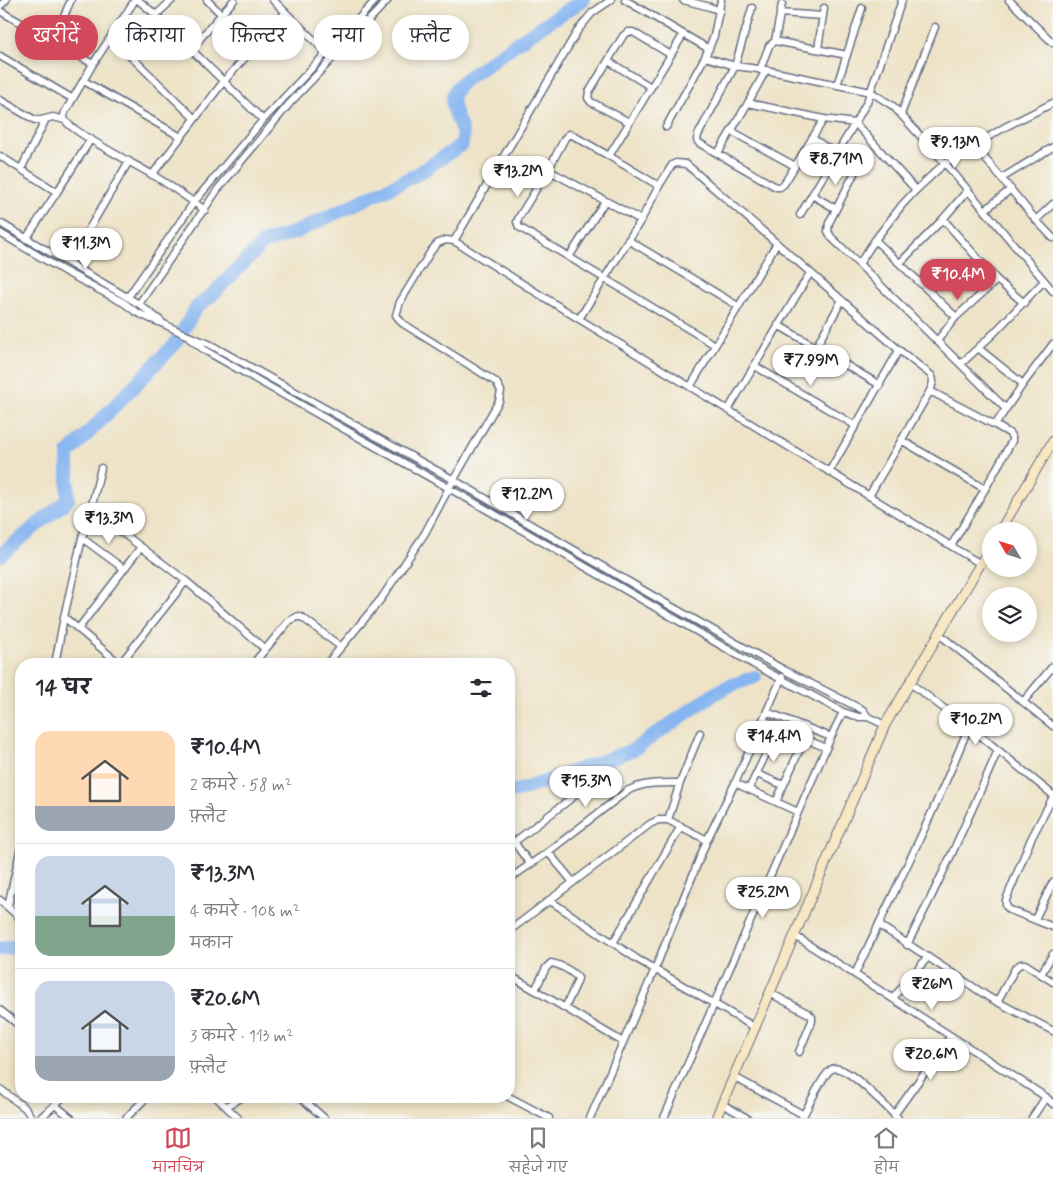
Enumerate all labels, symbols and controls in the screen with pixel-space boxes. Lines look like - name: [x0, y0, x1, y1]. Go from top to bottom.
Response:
- chip: खरीदें: [15, 15, 98, 60]
- chip: किराया: [108, 15, 202, 60]
- chip: फ़िल्टर: [212, 15, 304, 60]
- chip: नया: [314, 15, 382, 60]
- chip: फ़्लैट: [392, 15, 469, 60]
- pin: ₹9.13M: [914, 126, 996, 169]
- text: ₹9.13M: [930, 132, 980, 153]
- pin: ₹8.71M: [795, 144, 877, 186]
- text: ₹8.71M: [809, 149, 863, 170]
- pin: ₹13.2M: [477, 156, 559, 198]
- text: ₹13.2M: [493, 161, 543, 182]
- pin: ₹11.3M: [45, 228, 127, 270]
- text: ₹11.3M: [61, 233, 111, 254]
- pin: ₹10.4M: [917, 258, 999, 301]
- text: ₹10.4M: [931, 264, 985, 285]
- pin: ₹7.99M: [770, 344, 852, 387]
- text: ₹7.99M: [783, 350, 839, 371]
- pin: ₹12.2M: [486, 478, 568, 521]
- text: ₹12.2M: [501, 484, 553, 505]
- pin: ₹13.3M: [68, 502, 150, 545]
- text: ₹13.3M: [84, 508, 134, 529]
- north arrow: [982, 522, 1038, 578]
- map controls: [982, 522, 1037, 642]
- button: layers: [982, 587, 1037, 642]
- text: 14 घर: [35, 674, 91, 702]
- icon: filters: [467, 674, 495, 702]
- pin: ₹10.2M: [935, 704, 1017, 746]
- text: ₹10.2M: [950, 709, 1002, 730]
- pin: ₹14.4M: [733, 720, 815, 763]
- text: ₹14.4M: [747, 726, 801, 747]
- text: ₹10.4M: [190, 734, 261, 762]
- icon: home: [75, 751, 135, 811]
- pin: ₹15.3M: [545, 766, 627, 808]
- text: ₹15.3M: [560, 771, 612, 792]
- text: 2 कमरे · 58 m²: [190, 775, 292, 796]
- text: फ़्लैट: [190, 807, 226, 828]
- text: ₹13.3M: [190, 860, 255, 888]
- icon: home: [75, 876, 135, 936]
- pin: ₹25.2M: [722, 876, 804, 919]
- text: ₹25.2M: [737, 882, 789, 903]
- text: 4 कमरे · 108 m²: [190, 901, 300, 922]
- text: मकान: [190, 933, 232, 954]
- pin: ₹26M: [902, 968, 962, 1011]
- text: ₹26M: [911, 974, 953, 995]
- text: ₹20.6M: [190, 985, 260, 1013]
- icon: home: [75, 1001, 135, 1061]
- text: 3 कमरे · 113 m²: [190, 1026, 293, 1047]
- pin: ₹20.6M: [890, 1038, 972, 1081]
- text: ₹20.6M: [904, 1044, 958, 1065]
- text: फ़्लैट: [190, 1058, 226, 1079]
- tab: मानचित्र: [153, 1124, 204, 1183]
- tab: सहेजे गए: [509, 1124, 567, 1183]
- tab: होम: [872, 1124, 900, 1183]

